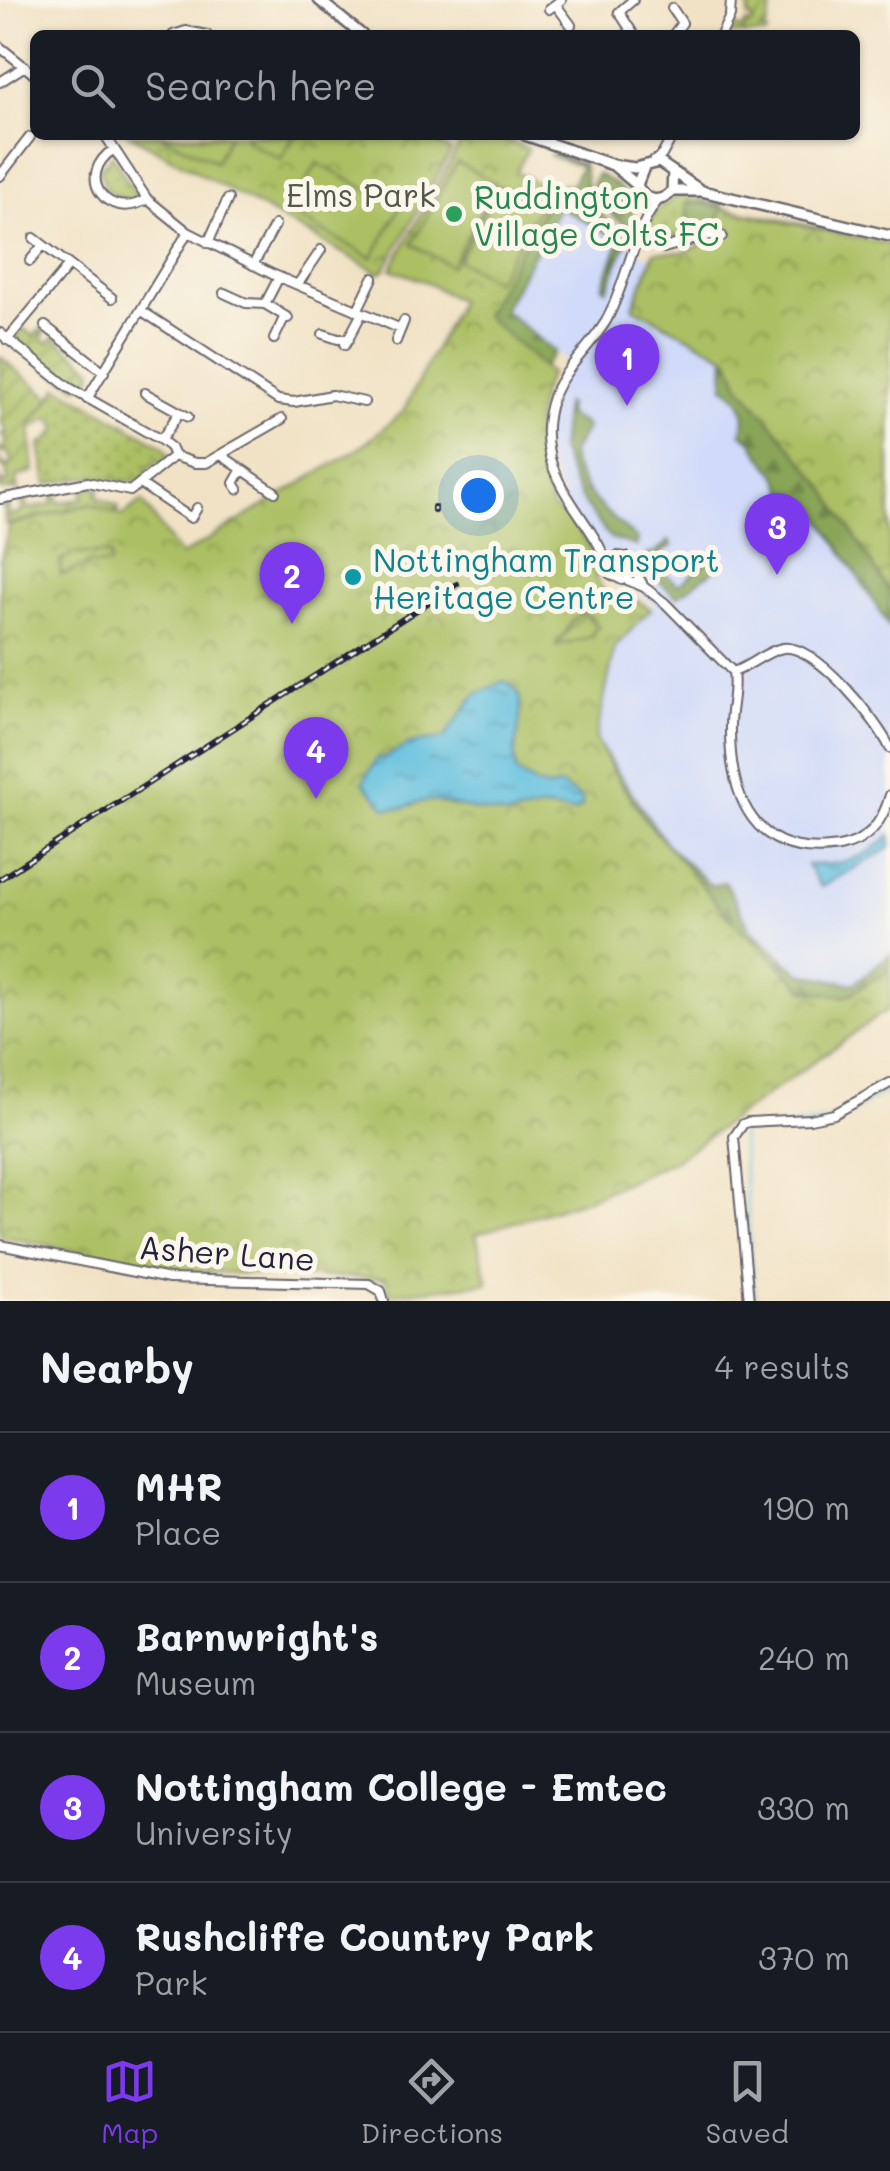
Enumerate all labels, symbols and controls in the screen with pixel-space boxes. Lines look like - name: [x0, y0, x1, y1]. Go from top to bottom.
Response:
- search box: [30, 30, 860, 140]
- icon: search: [65, 58, 120, 113]
- text: Search here: [145, 60, 376, 110]
- park label: Elms Park: [286, 173, 436, 215]
- place label: Ruddington Village Colts FC: [474, 175, 719, 254]
- marker: Ruddington Village Colts FC: [443, 203, 465, 225]
- pin: 1: [594, 324, 660, 406]
- your location: [453, 470, 504, 521]
- pin: 3: [744, 492, 810, 575]
- place label: Nottingham Transport Heritage Centre: [373, 538, 720, 617]
- pin: 2: [260, 542, 324, 624]
- marker: Nottingham Transport Heritage Centre: [342, 566, 364, 588]
- pin: 4: [284, 716, 348, 799]
- street label: Asher Lane: [138, 1225, 316, 1279]
- text: Nearby: [40, 1339, 194, 1394]
- text: 4 results: [714, 1345, 850, 1387]
- text: MHR: [135, 1461, 223, 1511]
- text: 1: [65, 1486, 80, 1528]
- text: 190 m: [761, 1486, 850, 1528]
- text: Place: [135, 1511, 221, 1553]
- text: Barnwright's: [135, 1611, 378, 1661]
- text: 2: [64, 1636, 81, 1678]
- text: 240 m: [758, 1636, 850, 1678]
- text: Museum: [135, 1661, 256, 1703]
- text: Nottingham College - Emtec: [135, 1761, 667, 1811]
- text: 3: [63, 1786, 82, 1828]
- text: 330 m: [757, 1786, 850, 1828]
- text: University: [135, 1811, 293, 1853]
- text: Rushcliffe Country Park: [135, 1911, 594, 1961]
- text: 4: [62, 1936, 83, 1978]
- text: 370 m: [758, 1936, 850, 1978]
- text: Park: [135, 1961, 208, 2003]
- tab: Map: [101, 2054, 158, 2150]
- tab: Directions: [361, 2054, 503, 2150]
- tab: Saved: [706, 2054, 789, 2150]

